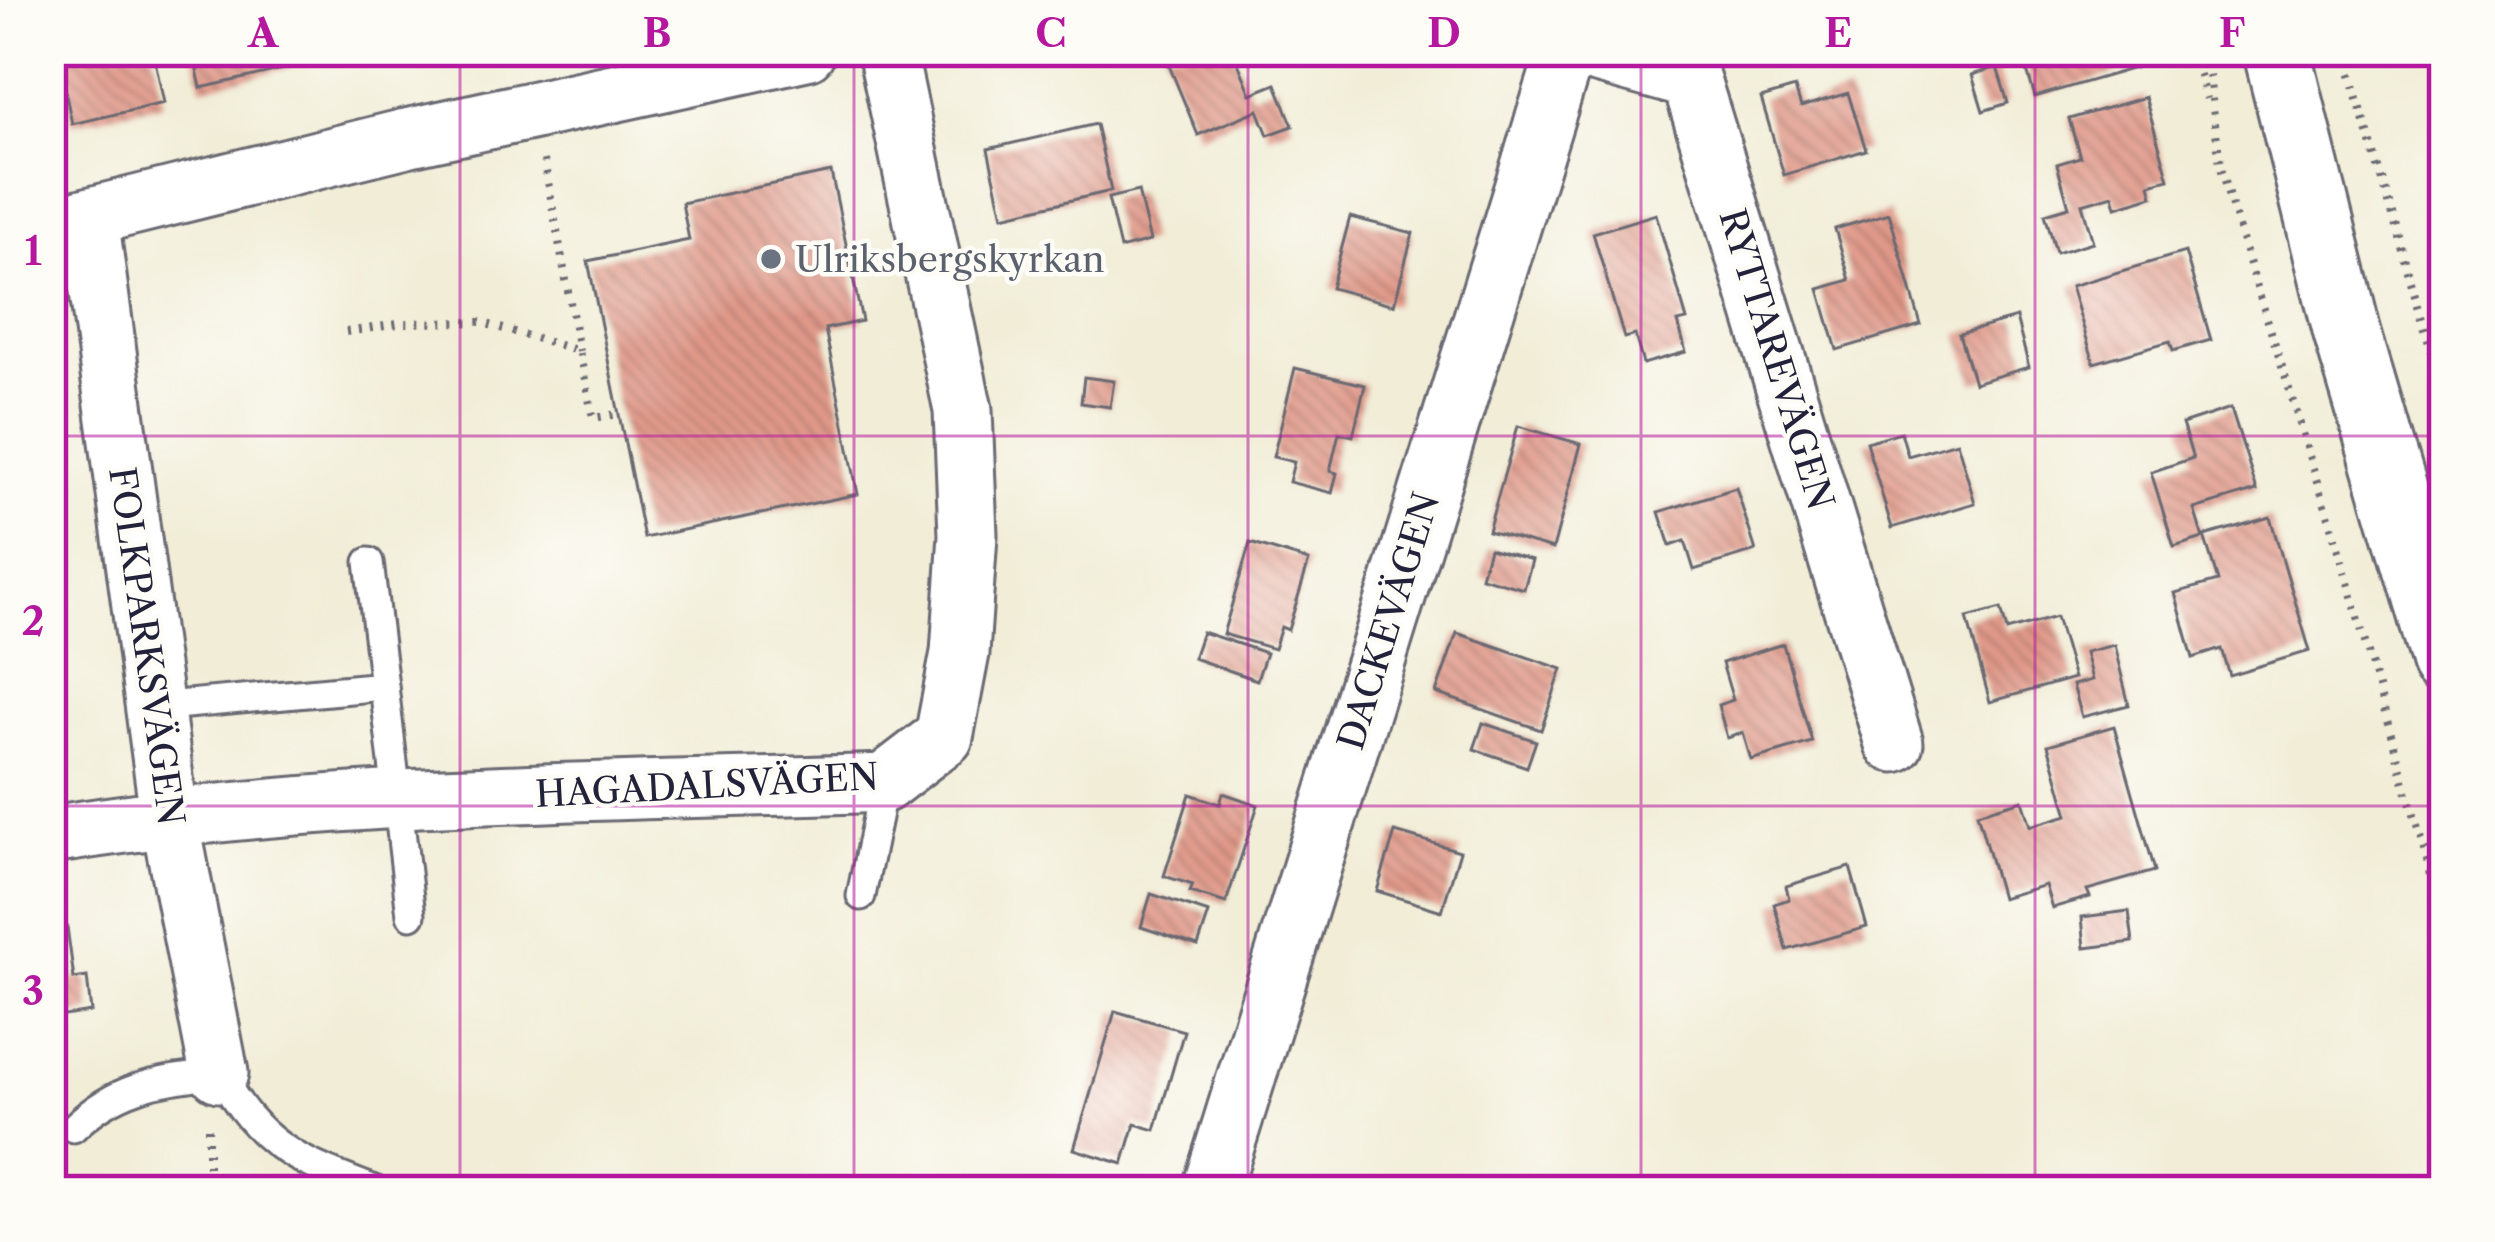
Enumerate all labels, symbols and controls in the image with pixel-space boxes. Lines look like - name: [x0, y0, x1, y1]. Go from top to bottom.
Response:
- text: A: [247, 9, 280, 57]
- text: B: [643, 9, 672, 57]
- text: C: [1035, 9, 1067, 57]
- text: D: [1427, 9, 1461, 57]
- text: E: [1824, 9, 1852, 57]
- text: F: [2219, 9, 2245, 57]
- street label: RYTTAREVÄGEN: [1710, 203, 1844, 515]
- text: 1: [24, 227, 42, 275]
- place label: Ulriksbergskyrkan: [795, 237, 1105, 281]
- marker: Ulriksbergskyrkan: [758, 246, 784, 272]
- street label: FOLKPARKSVÄGEN: [100, 464, 194, 828]
- street label: DACKEVÄGEN: [1328, 487, 1448, 755]
- text: 2: [21, 597, 45, 645]
- street label: HAGADALSVÄGEN: [534, 754, 880, 816]
- text: 3: [22, 967, 44, 1015]

